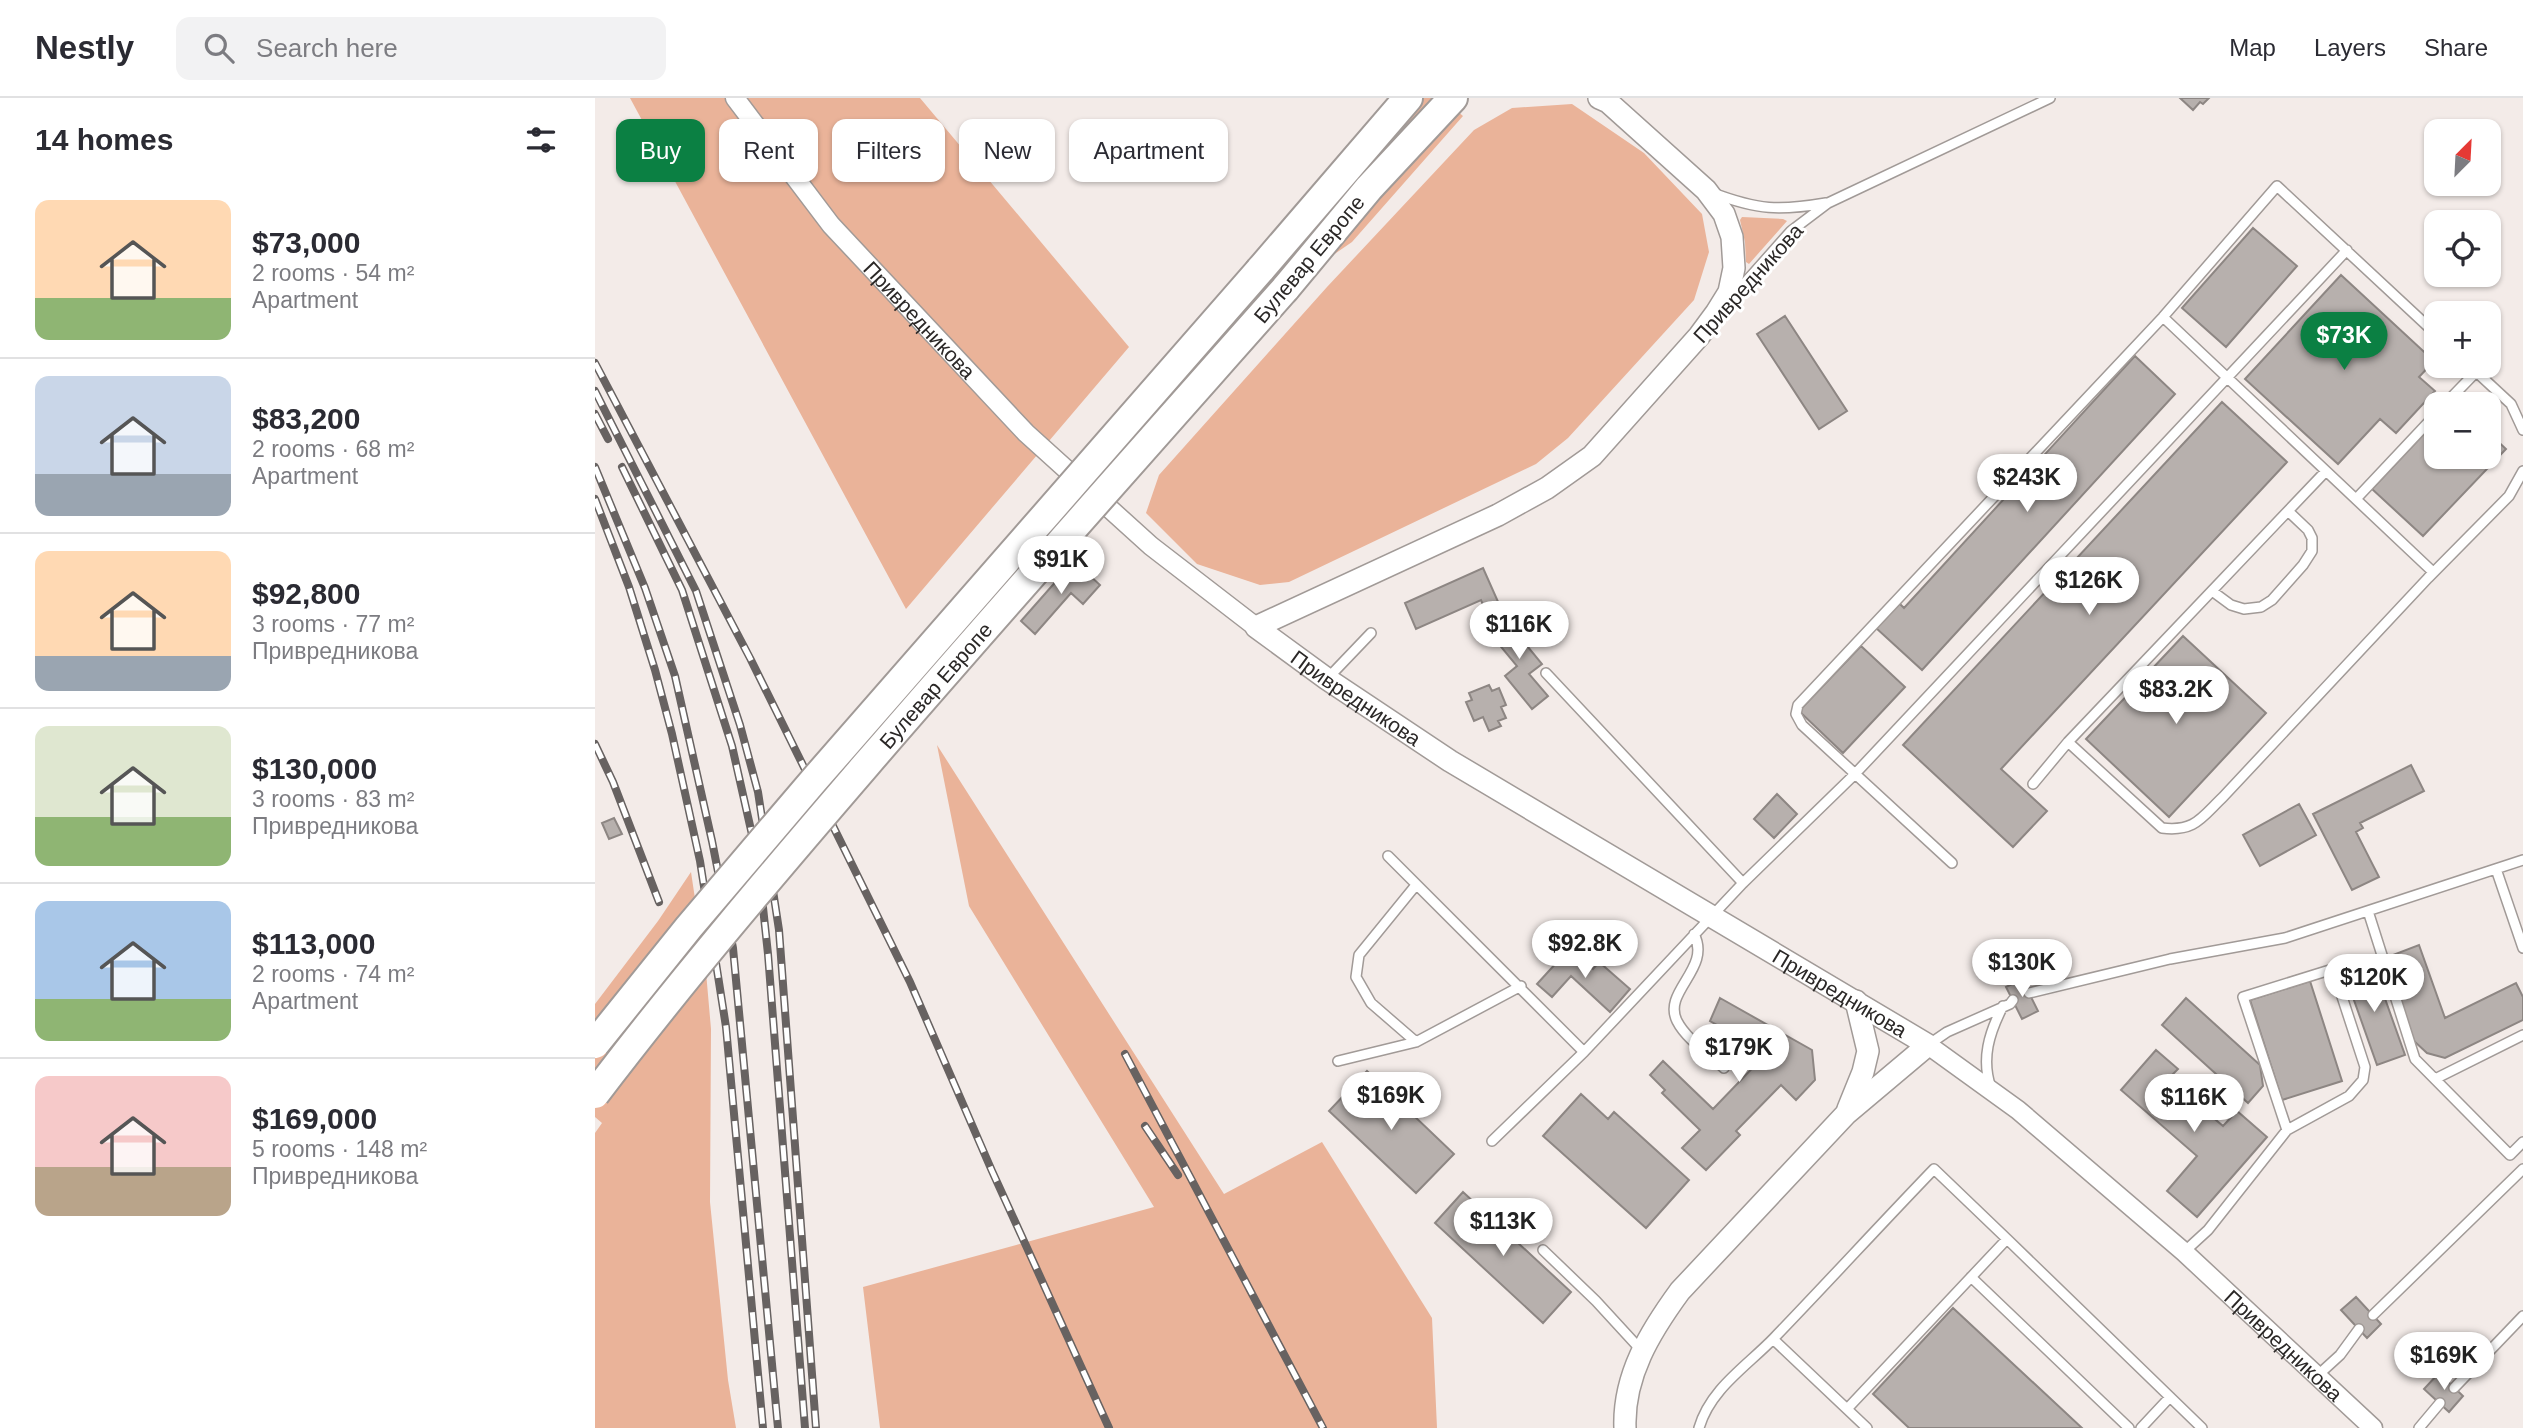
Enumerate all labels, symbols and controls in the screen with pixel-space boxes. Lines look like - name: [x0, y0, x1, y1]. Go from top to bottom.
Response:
- search box: [176, 17, 666, 80]
- text: Nestly: [35, 29, 134, 66]
- icon: search: [200, 29, 238, 67]
- text: Search here: [256, 33, 398, 63]
- text: Map: [2229, 34, 2276, 61]
- text: Layers: [2314, 34, 2386, 61]
- text: Share: [2424, 34, 2488, 61]
- chip: Buy: [616, 119, 705, 182]
- chip: Rent: [719, 119, 818, 182]
- chip: Filters: [832, 119, 945, 182]
- chip: New: [959, 119, 1055, 182]
- chip: Apartment: [1069, 119, 1228, 182]
- north arrow: [2424, 119, 2501, 196]
- map controls: [2424, 119, 2501, 469]
- icon: filters: [522, 121, 560, 159]
- text: 14 homes: [35, 123, 173, 156]
- street label: Булевар Европе: [1249, 191, 1369, 327]
- button: locate: [2424, 210, 2501, 287]
- street label: Привредникова: [1689, 219, 1808, 347]
- text: $73,000: [252, 226, 360, 259]
- icon: home: [91, 228, 175, 312]
- street label: Привредникова: [859, 256, 980, 383]
- text: 2 rooms · 54 m²: [252, 260, 414, 286]
- text: Apartment: [252, 287, 358, 313]
- button: +: [2424, 301, 2501, 378]
- pin: $73K: [2303, 313, 2385, 372]
- text: $73K: [2317, 322, 2371, 348]
- button: −: [2424, 392, 2501, 469]
- text: $83,200: [252, 402, 360, 435]
- icon: home: [91, 404, 175, 488]
- text: 2 rooms · 68 m²: [252, 436, 414, 462]
- pin: $243K: [1978, 454, 2076, 514]
- text: Apartment: [252, 463, 358, 489]
- text: $243K: [1993, 464, 2061, 490]
- pin: $91K: [1020, 536, 1102, 596]
- text: $91K: [1034, 546, 1088, 572]
- pin: $126K: [2040, 558, 2138, 617]
- text: $126K: [2055, 567, 2123, 593]
- text: $92,800: [252, 577, 360, 610]
- icon: home: [91, 579, 175, 663]
- pin: $116K: [1470, 602, 1568, 661]
- text: 3 rooms · 77 m²: [252, 611, 414, 637]
- text: $116K: [1486, 611, 1552, 637]
- street label: Булевар Европе: [874, 618, 996, 753]
- text: Привредникова: [252, 638, 418, 664]
- street label: Привредникова: [1287, 645, 1426, 750]
- pin: $83.2K: [2119, 666, 2233, 726]
- text: $83.2K: [2139, 676, 2213, 702]
- text: $130,000: [252, 752, 377, 785]
- icon: home: [91, 754, 175, 838]
- text: 3 rooms · 83 m²: [252, 786, 414, 812]
- text: Привредникова: [252, 813, 418, 839]
- pin: $92.8K: [1528, 920, 1642, 980]
- text: $113,000: [252, 927, 375, 960]
- icon: home: [91, 929, 175, 1013]
- text: $92.8K: [1548, 930, 1622, 956]
- pin: $130K: [1973, 940, 2071, 999]
- street label: Привредникова: [1769, 944, 1912, 1042]
- text: $130K: [1988, 949, 2056, 975]
- pin: $120K: [2325, 954, 2423, 1014]
- text: 2 rooms · 74 m²: [252, 961, 414, 987]
- text: $120K: [2340, 964, 2408, 990]
- text: Apartment: [252, 988, 358, 1014]
- pin: $179K: [1690, 1024, 1788, 1084]
- text: $179K: [1705, 1034, 1773, 1060]
- pin: $169K: [1342, 1072, 1440, 1132]
- pin: $116K: [2145, 1074, 2243, 1134]
- text: $169K: [1357, 1082, 1425, 1108]
- text: $116K: [2161, 1084, 2227, 1110]
- text: $169,000: [252, 1102, 377, 1135]
- icon: home: [91, 1104, 175, 1188]
- text: 5 rooms · 148 m²: [252, 1136, 427, 1162]
- text: Привредникова: [252, 1163, 418, 1189]
- pin: $113K: [1454, 1198, 1552, 1258]
- text: $113K: [1470, 1208, 1536, 1234]
- street label: Привредникова: [2220, 1285, 2348, 1405]
- pin: $169K: [2395, 1332, 2493, 1392]
- text: $169K: [2410, 1342, 2478, 1368]

